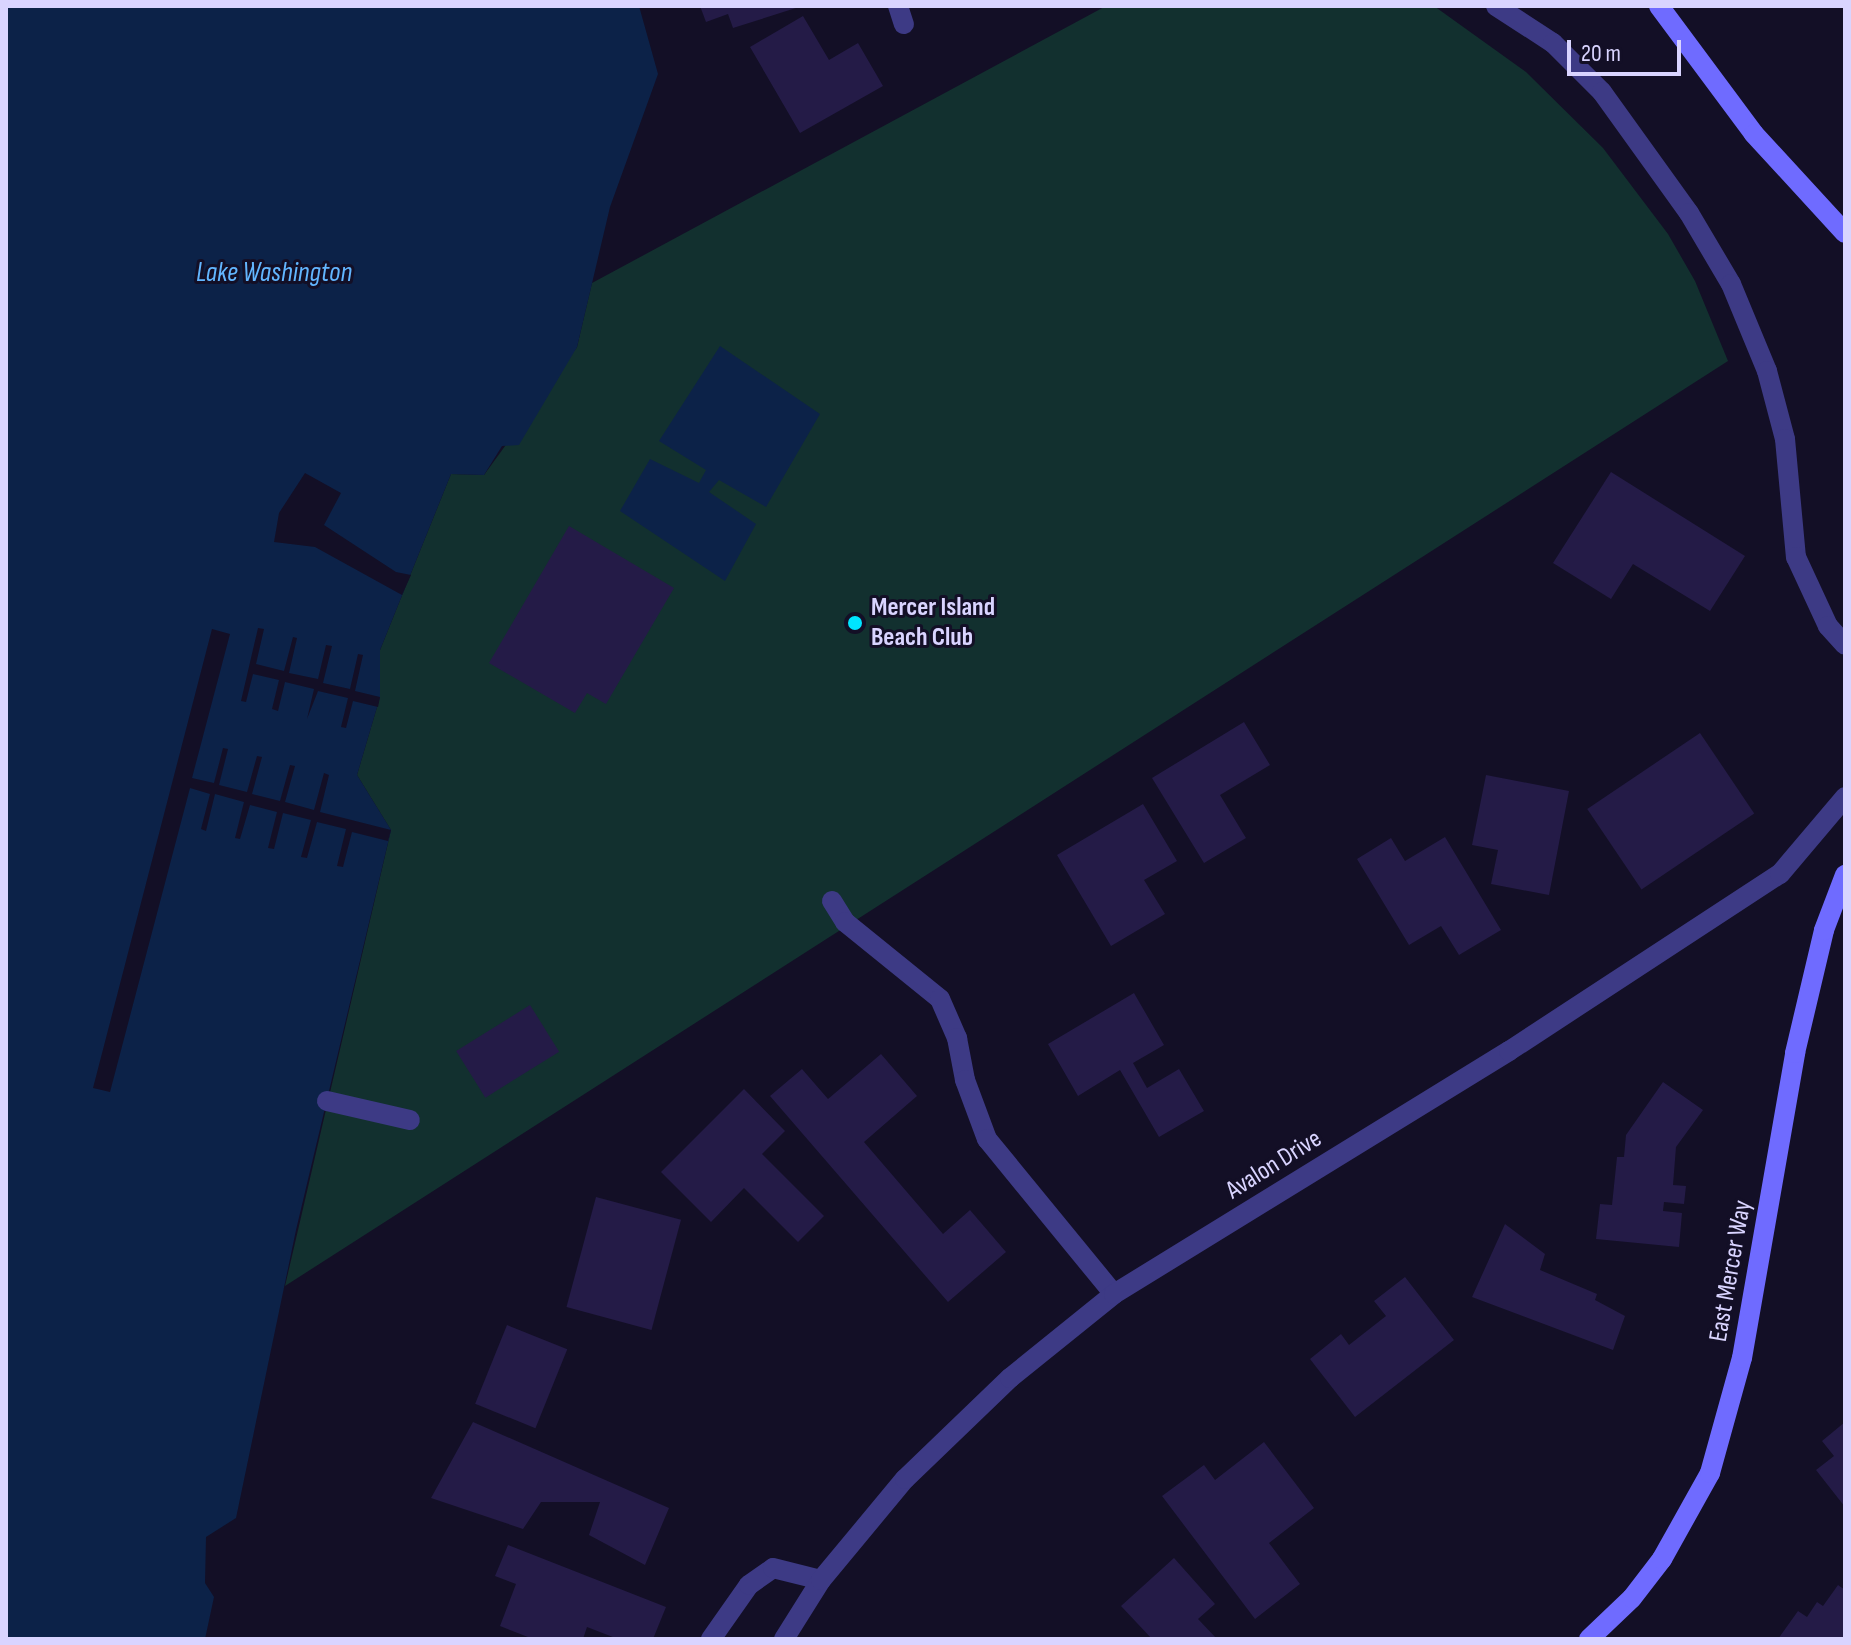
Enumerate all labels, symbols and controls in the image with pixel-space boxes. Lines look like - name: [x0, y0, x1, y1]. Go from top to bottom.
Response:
- scale bar: [1571, 24, 1685, 74]
- text: 20 m: [1581, 39, 1621, 68]
- water label: Lake Washington: [196, 256, 352, 290]
- place label: Mercer Island Beach Club: [871, 592, 995, 654]
- marker: Mercer Island Beach Club: [846, 614, 864, 632]
- street label: Avalon Drive: [1220, 1123, 1328, 1207]
- street label: East Mercer Way: [1703, 1198, 1759, 1344]

